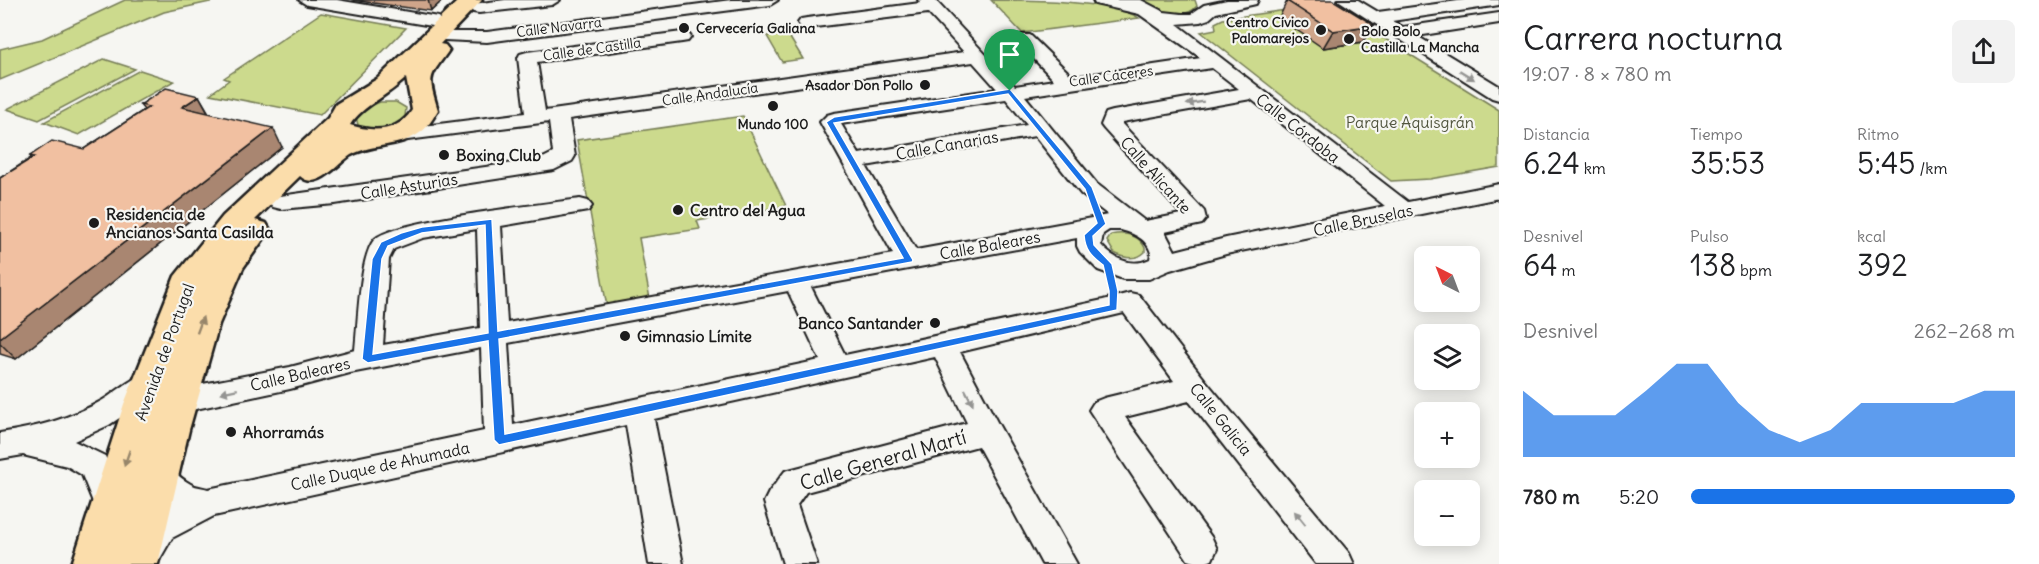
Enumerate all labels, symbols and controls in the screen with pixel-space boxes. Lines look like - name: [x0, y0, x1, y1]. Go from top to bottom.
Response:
- street label: Calle Navarra: [515, 13, 603, 41]
- place label: Centro Cívico Palomarejos: [1226, 13, 1310, 47]
- text: Carrera nocturna: [1523, 17, 1783, 59]
- place label: Cervecería Galiana: [696, 19, 816, 37]
- button: share: [1952, 20, 2015, 83]
- marker: Cervecería Galiana: [677, 21, 691, 35]
- place label: Bolo Bolo Castilla La Mancha: [1361, 22, 1479, 56]
- marker: Centro Cívico Palomarejos: [1314, 23, 1328, 37]
- pin: [984, 29, 1035, 91]
- marker: Bolo Bolo Castilla La Mancha: [1342, 32, 1356, 46]
- street label: Calle de Castilla: [542, 33, 642, 65]
- icon: arrive: [993, 38, 1026, 71]
- street label: Calle Cáceres: [1068, 61, 1154, 91]
- text: 19:07 · 8 × 780 m: [1523, 61, 1672, 86]
- one-way arrow: [1459, 69, 1475, 80]
- place label: Asador Don Pollo: [805, 76, 913, 94]
- street label: Calle Andalucía: [661, 78, 759, 110]
- marker: Asador Don Pollo: [918, 78, 932, 92]
- street label: Calle Córdoba: [1252, 89, 1344, 167]
- marker: Mundo 100: [766, 99, 780, 113]
- one-way arrow: [1186, 99, 1205, 108]
- park label: Parque Aquisgrán: [1346, 112, 1474, 132]
- place label: Mundo 100: [738, 115, 808, 133]
- text: Distancia: [1523, 124, 1590, 144]
- text: Tiempo: [1690, 124, 1743, 144]
- text: Ritmo: [1857, 124, 1899, 144]
- street label: Calle Canarias: [894, 126, 1000, 164]
- street label: Calle Alicante: [1116, 132, 1196, 218]
- text: 6.24: [1523, 144, 1580, 182]
- text: 35:53: [1690, 144, 1765, 182]
- text: 5:45: [1857, 144, 1916, 182]
- place label: Boxing Club: [456, 145, 541, 166]
- marker: Boxing Club: [437, 148, 451, 162]
- text: km: [1580, 158, 1606, 178]
- text: /km: [1916, 158, 1947, 178]
- street label: Calle Asturias: [359, 168, 459, 204]
- place label: Centro del Agua: [690, 200, 805, 221]
- street label: Calle Bruselas: [1311, 200, 1415, 240]
- marker: Centro del Agua: [671, 203, 685, 217]
- place label: Residencia de Ancianos Santa Casilda: [106, 204, 274, 242]
- marker: Residencia de Ancianos Santa Casilda: [87, 216, 101, 230]
- street label: Calle Baleares: [938, 226, 1042, 264]
- text: Desnivel: [1523, 226, 1583, 246]
- text: Pulso: [1690, 226, 1729, 246]
- text: kcal: [1857, 226, 1886, 246]
- north arrow: [1414, 246, 1480, 312]
- map controls: [1414, 246, 1480, 546]
- text: 64: [1523, 246, 1558, 284]
- text: 138: [1690, 246, 1736, 284]
- text: 392: [1857, 246, 1908, 284]
- text: m: [1558, 260, 1576, 280]
- text: bpm: [1736, 260, 1772, 280]
- street label: Avenida de Portugal: [130, 281, 198, 423]
- place label: Banco Santander: [798, 313, 923, 333]
- one-way arrow: [196, 316, 206, 334]
- marker: Banco Santander: [928, 316, 942, 330]
- text: Desnivel: [1523, 318, 1598, 343]
- text: 262–268 m: [1914, 318, 2015, 343]
- button: layers: [1414, 324, 1480, 390]
- place label: Gimnasio Límite: [637, 326, 752, 346]
- marker: Gimnasio Límite: [618, 329, 632, 343]
- street label: Calle Baleares: [248, 353, 352, 395]
- street label: Calle Galicia: [1186, 379, 1256, 459]
- one-way arrow: [219, 387, 238, 396]
- one-way arrow: [964, 389, 974, 406]
- button: +: [1414, 402, 1480, 468]
- place label: Ahorramás: [243, 422, 324, 442]
- street label: Calle General Martí: [797, 424, 969, 495]
- marker: Ahorramás: [224, 425, 238, 439]
- street label: Calle Duque de Ahumada: [289, 437, 471, 495]
- one-way arrow: [121, 449, 131, 467]
- button: −: [1414, 480, 1480, 546]
- text: 780 m: [1523, 484, 1580, 509]
- text: 5:20: [1619, 484, 1659, 509]
- one-way arrow: [1295, 511, 1307, 526]

